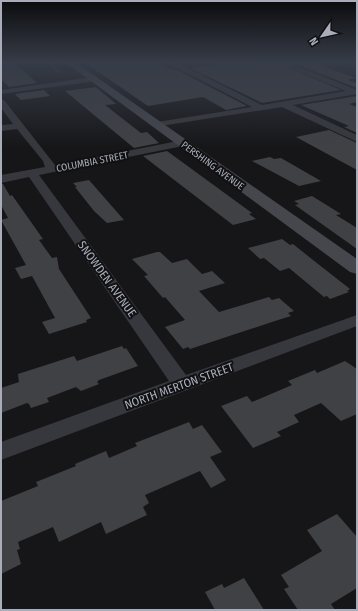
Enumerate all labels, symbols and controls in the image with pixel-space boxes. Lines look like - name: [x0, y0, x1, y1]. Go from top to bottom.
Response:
- north arrow: [302, 16, 342, 56]
- text: N: [307, 35, 321, 48]
- street label: PERSHING AVENUE: [179, 139, 246, 193]
- street label: COLUMBIA STREET: [55, 149, 129, 175]
- street label: SNOWDEN AVENUE: [75, 238, 139, 320]
- street label: NORTH MERTON STREET: [123, 360, 236, 412]

